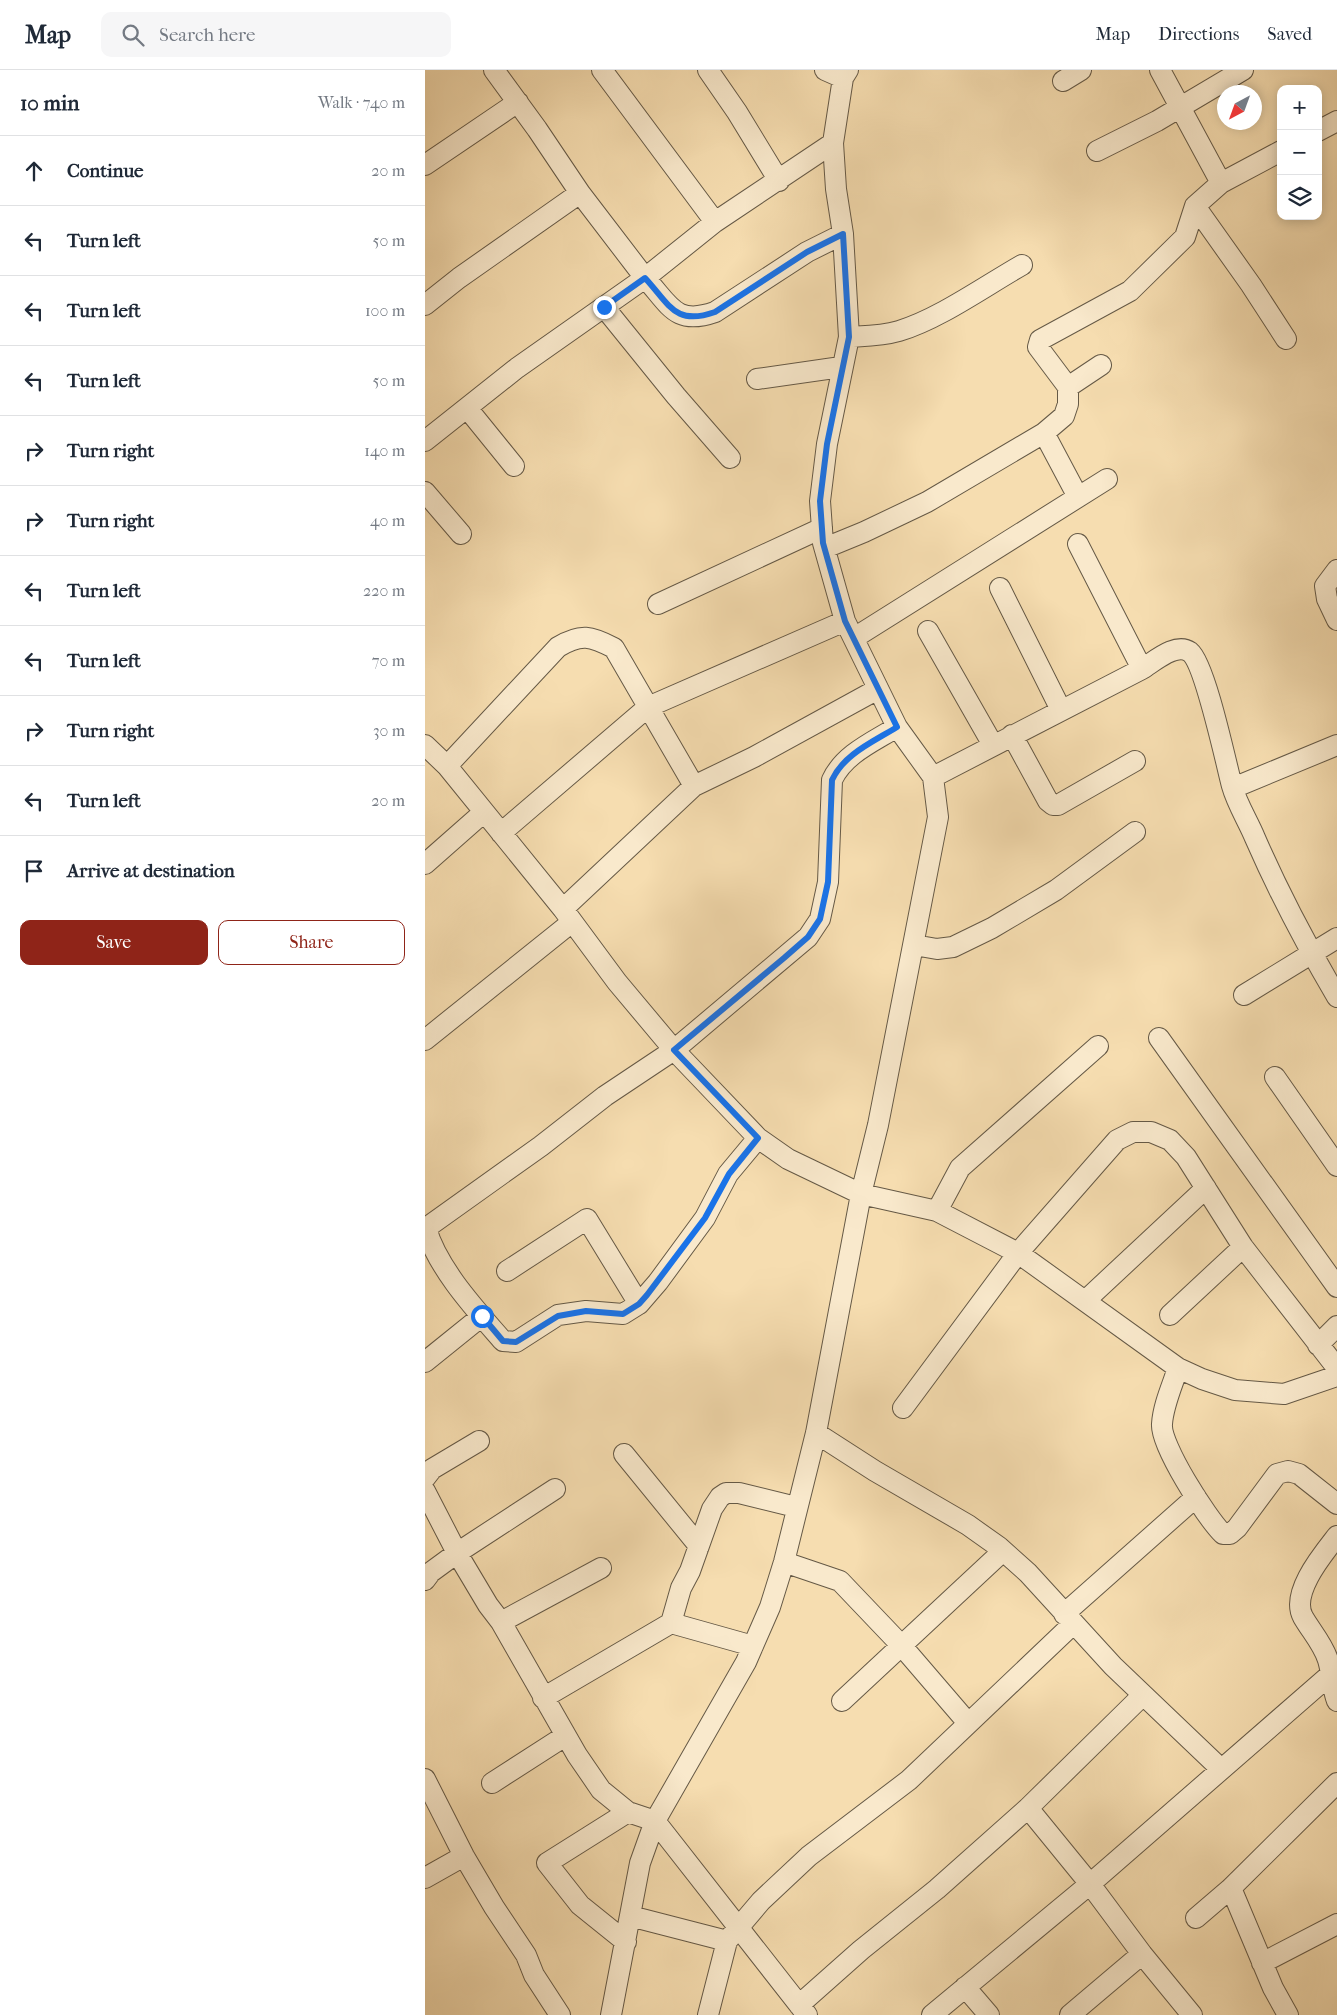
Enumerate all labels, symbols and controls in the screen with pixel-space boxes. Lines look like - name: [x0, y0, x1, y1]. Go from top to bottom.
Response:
- search box: [101, 12, 451, 57]
- text: Map: [25, 21, 71, 49]
- icon: search: [119, 21, 147, 49]
- text: Search here: [159, 24, 255, 46]
- text: Map: [1096, 24, 1130, 45]
- text: Directions: [1158, 24, 1239, 45]
- text: Saved: [1267, 24, 1312, 45]
- north arrow: [1217, 85, 1262, 130]
- map controls: [1277, 85, 1322, 220]
- button: +: [1277, 85, 1322, 130]
- text: 10 min: [20, 91, 79, 115]
- text: Walk · 740 m: [318, 93, 405, 112]
- button: −: [1277, 130, 1322, 175]
- icon: ahead: [20, 157, 48, 185]
- text: Continue: [67, 160, 143, 182]
- text: 20 m: [371, 161, 405, 180]
- button: layers: [1277, 175, 1322, 220]
- icon: left: [20, 227, 48, 255]
- text: Turn left: [67, 230, 141, 252]
- text: 50 m: [373, 231, 405, 250]
- route end: [593, 296, 616, 319]
- icon: left: [20, 297, 48, 325]
- text: Turn left: [67, 300, 141, 322]
- text: 100 m: [365, 301, 405, 320]
- icon: left: [20, 367, 48, 395]
- text: Turn left: [67, 370, 141, 392]
- text: 50 m: [373, 371, 405, 390]
- icon: right: [20, 437, 48, 465]
- text: Turn right: [67, 440, 154, 462]
- text: 140 m: [364, 441, 405, 460]
- icon: right: [20, 507, 48, 535]
- text: Turn right: [67, 510, 154, 532]
- text: 40 m: [370, 511, 405, 530]
- icon: left: [20, 577, 48, 605]
- text: Turn left: [67, 580, 141, 602]
- text: 220 m: [363, 581, 405, 600]
- icon: left: [20, 647, 48, 675]
- text: Turn left: [67, 650, 141, 672]
- text: 70 m: [372, 651, 405, 670]
- icon: right: [20, 717, 48, 745]
- text: Turn right: [67, 720, 154, 742]
- text: 30 m: [373, 721, 405, 740]
- icon: left: [20, 787, 48, 815]
- text: Turn left: [67, 790, 141, 812]
- text: 20 m: [371, 791, 405, 810]
- icon: arrive: [20, 857, 48, 885]
- text: Arrive at destination: [67, 860, 235, 882]
- button: Save: [20, 920, 208, 965]
- button: Share: [218, 920, 405, 965]
- route start: [471, 1305, 494, 1328]

